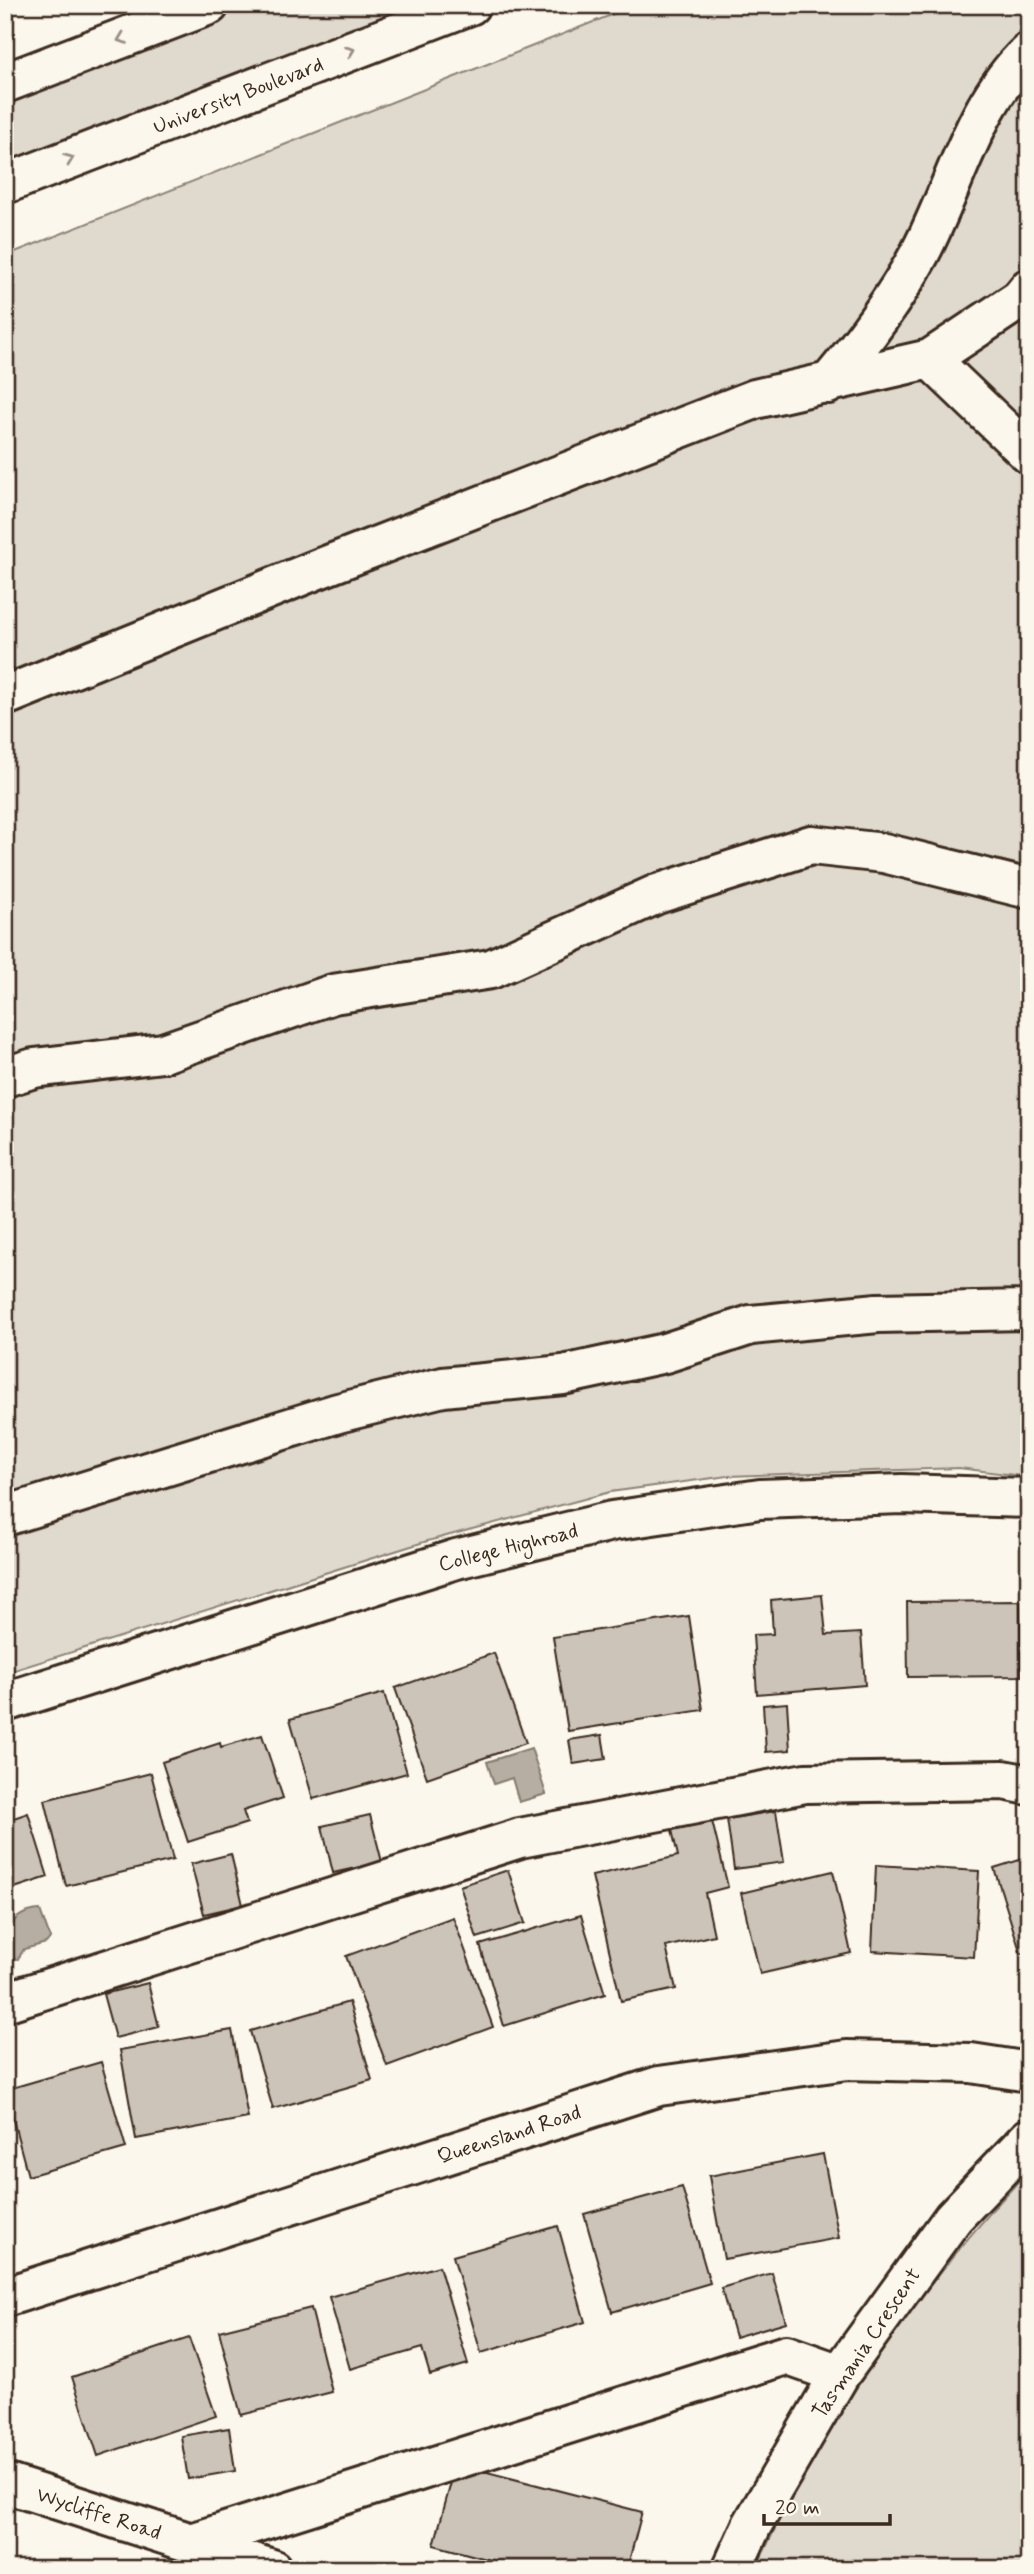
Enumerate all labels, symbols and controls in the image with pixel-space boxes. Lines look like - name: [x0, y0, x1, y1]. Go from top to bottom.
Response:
- one-way arrow: [117, 30, 129, 44]
- one-way arrow: [343, 46, 355, 60]
- street label: University Boulevard: [149, 51, 328, 141]
- one-way arrow: [62, 154, 74, 168]
- street label: College Highroad: [436, 1517, 581, 1580]
- street label: Queensland Road: [434, 2099, 585, 2171]
- street label: Tasmania Crescent: [806, 2263, 928, 2424]
- street label: Wycliffe Road: [33, 2481, 165, 2547]
- scale bar: [764, 2483, 890, 2527]
- text: 20 m: [775, 2494, 820, 2522]

